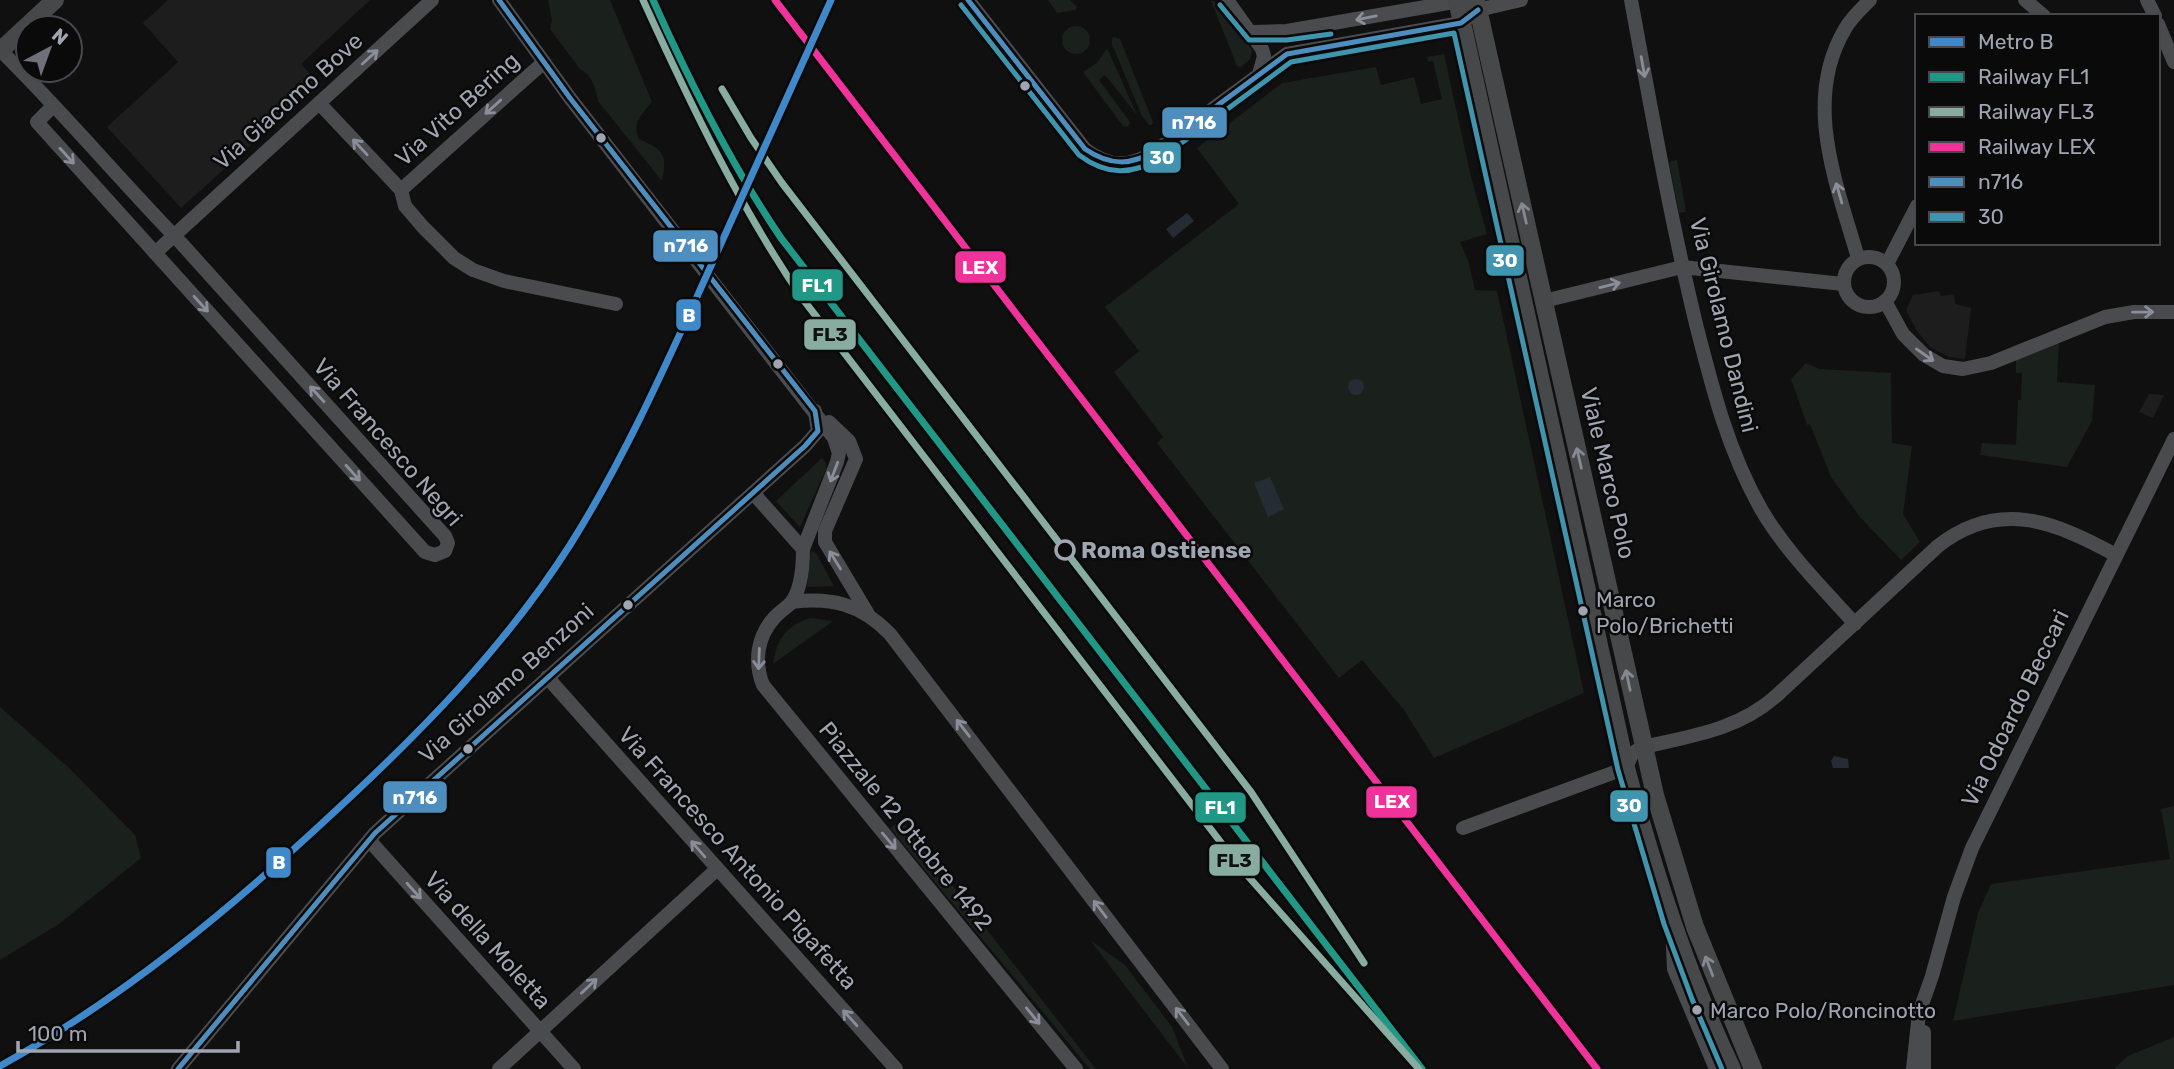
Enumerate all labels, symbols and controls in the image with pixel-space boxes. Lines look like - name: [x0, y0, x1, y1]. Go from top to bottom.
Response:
- one-way arrow: [1355, 12, 1378, 25]
- north arrow: [14, 14, 84, 84]
- legend: [1915, 14, 2160, 245]
- text: N: [47, 23, 73, 50]
- street label: Via Giacomo Bove: [208, 27, 368, 175]
- text: Metro B: [1978, 29, 2054, 54]
- street label: Via Vito Bering: [389, 46, 525, 172]
- one-way arrow: [361, 49, 379, 65]
- one-way arrow: [1637, 55, 1650, 78]
- text: Railway FL1: [1978, 64, 2089, 89]
- unlabelled marker: [1018, 79, 1032, 93]
- one-way arrow: [485, 99, 502, 116]
- text: Railway FL3: [1978, 99, 2094, 124]
- line badge: n716: [1161, 106, 1228, 139]
- text: n716: [1172, 111, 1216, 134]
- unlabelled marker: [594, 131, 608, 145]
- text: Railway LEX: [1978, 134, 2095, 159]
- one-way arrow: [352, 138, 369, 155]
- line badge: 30: [1142, 141, 1182, 174]
- text: 30: [1149, 146, 1175, 169]
- one-way arrow: [59, 147, 75, 165]
- text: n716: [1978, 169, 2023, 194]
- one-way arrow: [1832, 182, 1845, 205]
- one-way arrow: [1516, 202, 1529, 224]
- text: 30: [1978, 204, 2004, 229]
- street label: Via Girolamo Dandini: [1684, 215, 1764, 435]
- line badge: n716: [652, 229, 719, 263]
- text: n716: [664, 234, 708, 257]
- line badge: 30: [1485, 244, 1525, 277]
- text: 30: [1492, 249, 1518, 272]
- line badge: LEX: [954, 250, 1007, 284]
- text: LEX: [962, 256, 998, 279]
- line badge: FL1: [791, 268, 844, 302]
- text: FL1: [801, 274, 833, 297]
- one-way arrow: [1598, 278, 1621, 291]
- one-way arrow: [192, 295, 209, 312]
- line badge: B: [675, 298, 702, 332]
- text: B: [682, 304, 696, 327]
- one-way arrow: [2132, 305, 2155, 319]
- line badge: FL3: [803, 318, 857, 351]
- text: FL3: [812, 323, 848, 346]
- one-way arrow: [1915, 348, 1934, 362]
- street label: Via Francesco Negri: [308, 352, 468, 532]
- unlabelled marker: [771, 357, 785, 371]
- street label: Viale Marco Polo: [1575, 385, 1641, 561]
- one-way arrow: [309, 386, 325, 404]
- one-way arrow: [1572, 447, 1586, 470]
- one-way arrow: [826, 460, 839, 482]
- one-way arrow: [345, 464, 361, 482]
- place label: Roma Ostiense: [1081, 536, 1252, 564]
- marker: Roma Ostiense: [1055, 540, 1075, 560]
- one-way arrow: [827, 551, 841, 571]
- place label: Marco Polo/Brichetti: [1596, 587, 1734, 638]
- street label: Via Girolamo Benzoni: [413, 597, 599, 769]
- unlabelled marker: [621, 598, 635, 612]
- marker: Marco Polo/Brichetti: [1576, 604, 1590, 618]
- street label: Via Odoardo Beccari: [1955, 605, 2075, 811]
- one-way arrow: [752, 647, 765, 670]
- one-way arrow: [1621, 669, 1635, 692]
- street label: Piazzale 12 Ottobre 1492: [813, 716, 999, 936]
- one-way arrow: [955, 719, 970, 737]
- street label: Via Francesco Antonio Pigafetta: [613, 721, 863, 995]
- unlabelled marker: [461, 742, 475, 756]
- line badge: n716: [382, 780, 448, 814]
- line badge: LEX: [1365, 785, 1418, 819]
- text: n716: [393, 786, 437, 809]
- line badge: 30: [1609, 789, 1649, 823]
- text: LEX: [1374, 790, 1410, 813]
- line badge: FL1: [1194, 791, 1247, 824]
- text: 30: [1616, 794, 1642, 817]
- text: FL1: [1204, 796, 1236, 819]
- one-way arrow: [881, 831, 897, 849]
- one-way arrow: [690, 840, 706, 858]
- line badge: FL3: [1208, 843, 1261, 877]
- line badge: B: [265, 846, 292, 879]
- text: FL3: [1216, 849, 1252, 872]
- text: B: [272, 851, 286, 874]
- street label: Via della Moletta: [419, 865, 557, 1015]
- one-way arrow: [406, 882, 422, 900]
- one-way arrow: [1093, 900, 1108, 919]
- one-way arrow: [1702, 955, 1715, 977]
- one-way arrow: [580, 977, 597, 994]
- place label: Marco Polo/Roncinotto: [1710, 998, 1936, 1023]
- marker: Marco Polo/Roncinotto: [1690, 1003, 1704, 1017]
- one-way arrow: [1026, 1007, 1041, 1025]
- one-way arrow: [1174, 1007, 1189, 1026]
- one-way arrow: [842, 1009, 858, 1027]
- scale bar: [18, 1010, 238, 1054]
- text: 100 m: [28, 1021, 87, 1046]

